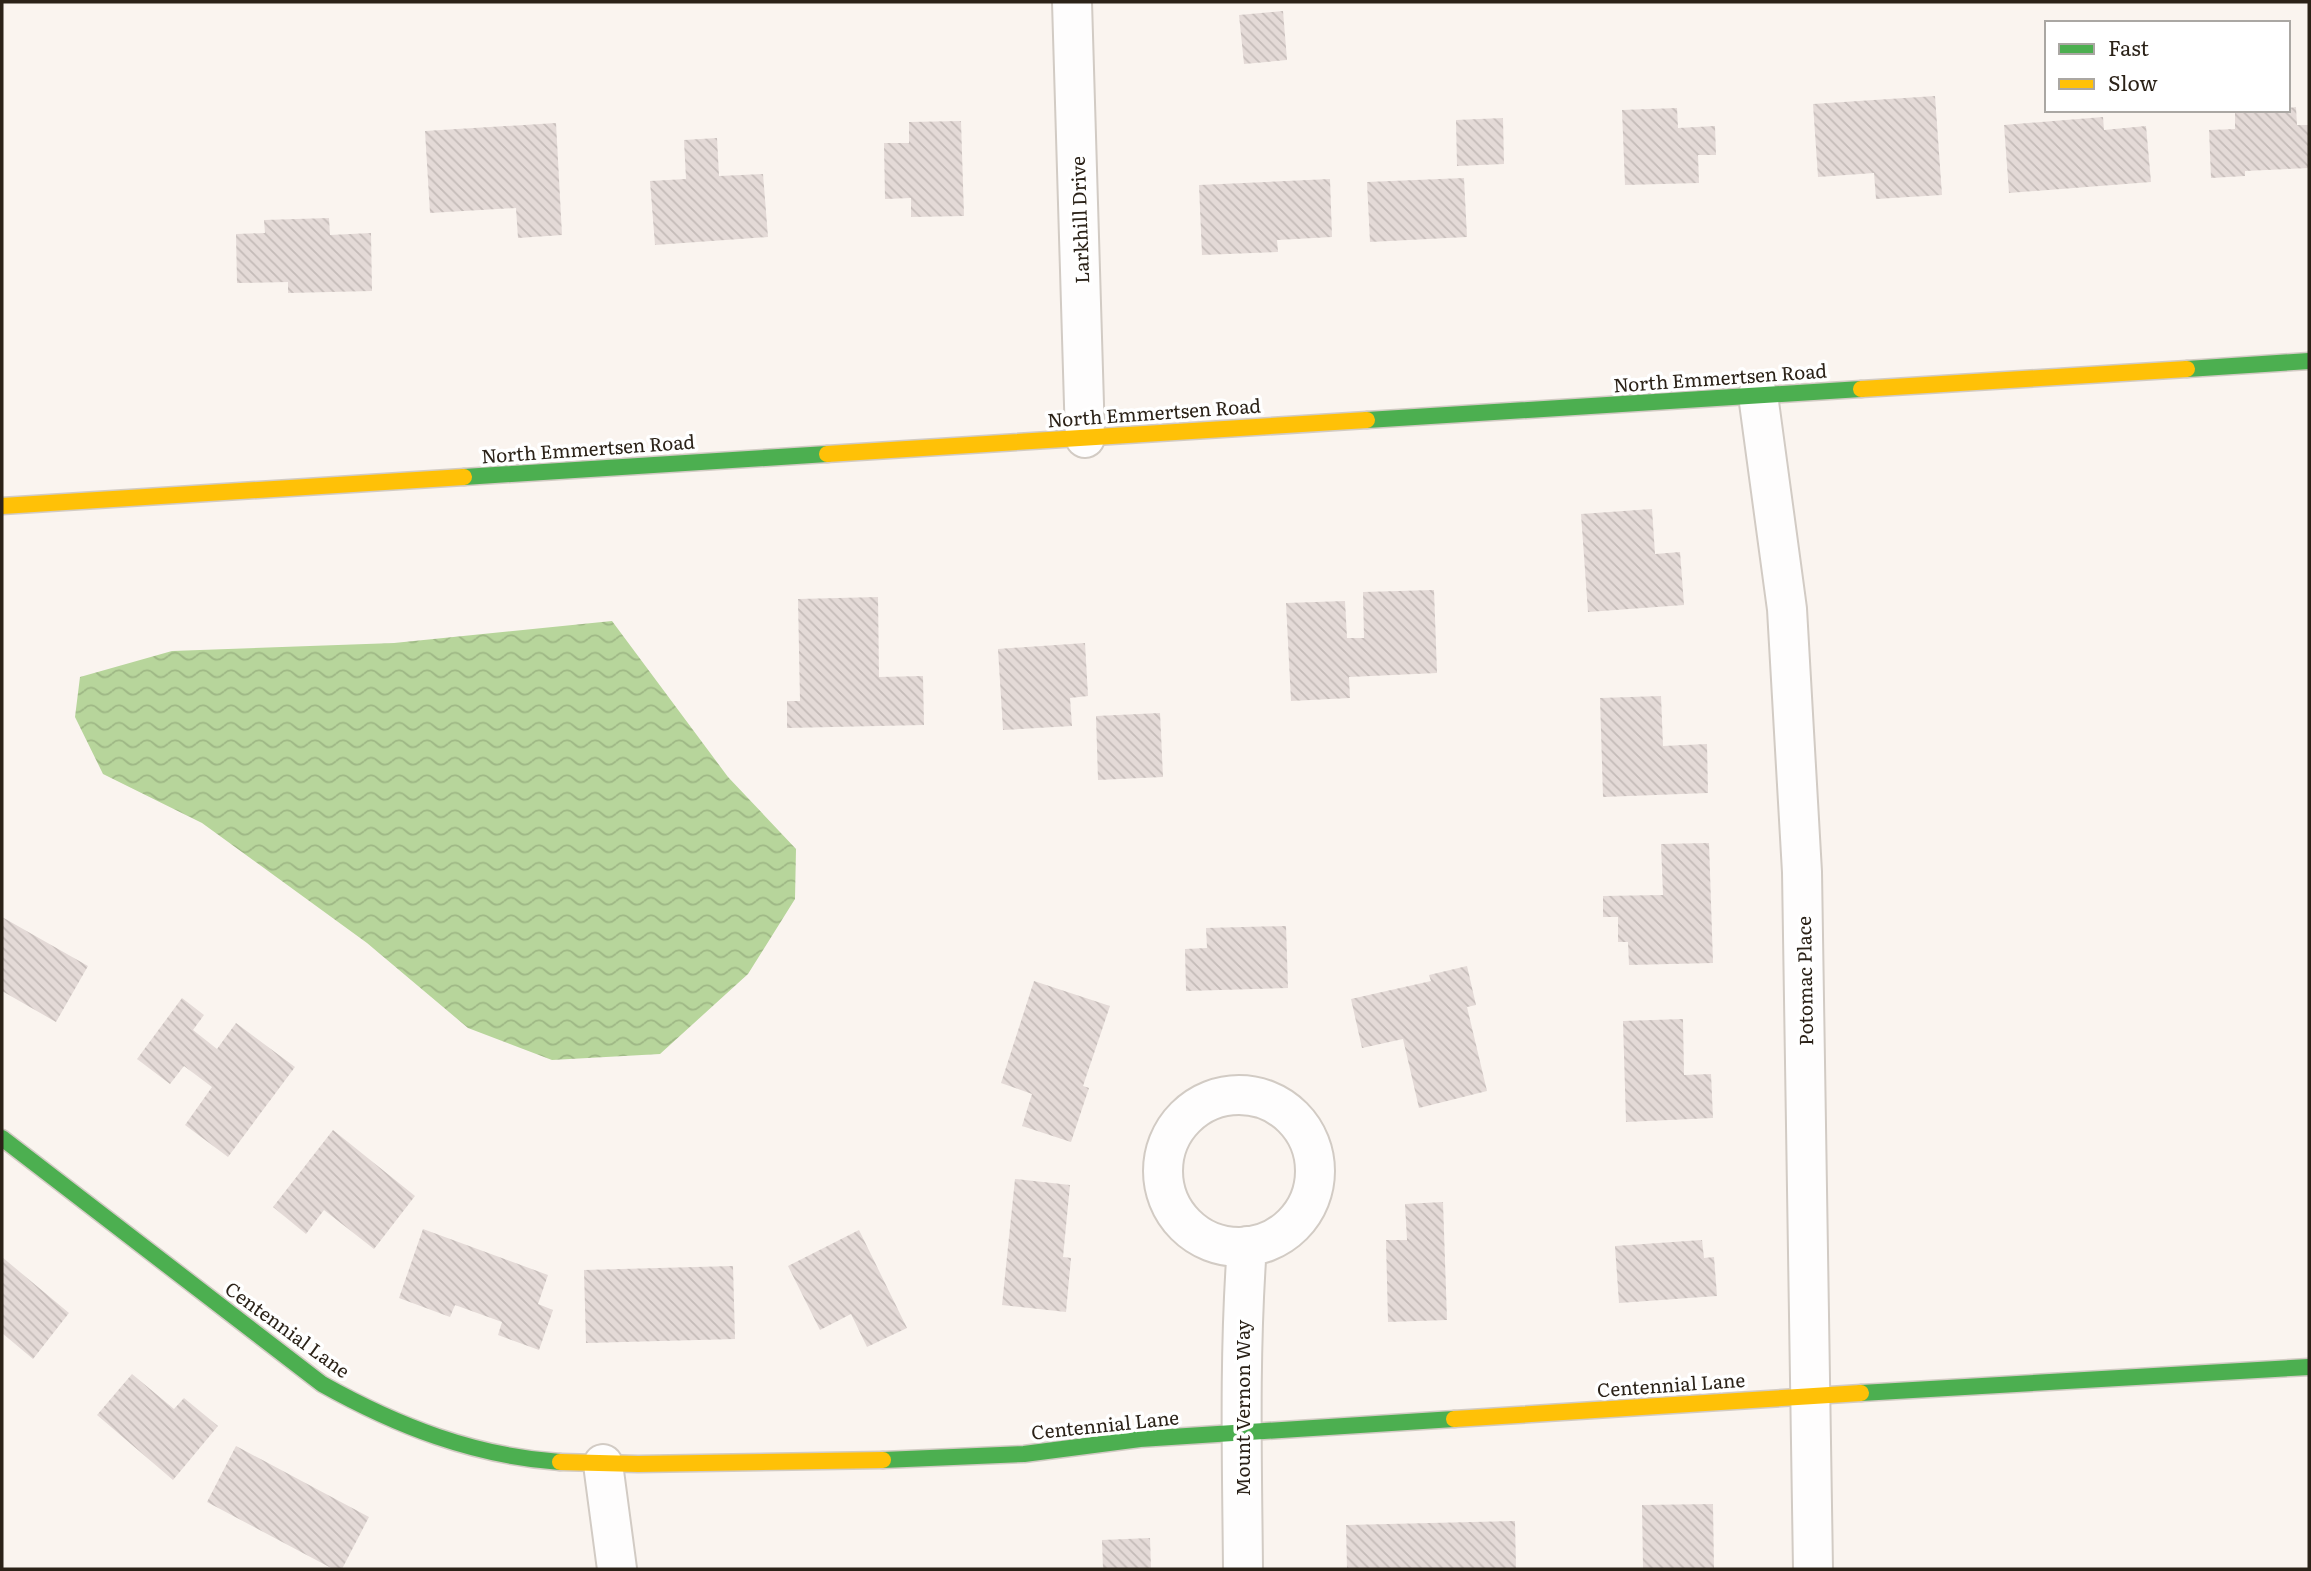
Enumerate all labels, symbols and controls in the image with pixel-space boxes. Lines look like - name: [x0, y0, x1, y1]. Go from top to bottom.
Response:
- legend: [2045, 21, 2290, 112]
- text: Fast: [2108, 31, 2149, 62]
- text: Slow: [2108, 66, 2158, 97]
- street label: Larkhill Drive: [1063, 156, 1095, 284]
- street label: North Emmertsen Road: [1612, 356, 1828, 398]
- street label: North Emmertsen Road: [1046, 391, 1262, 433]
- street label: North Emmertsen Road: [480, 427, 696, 469]
- street label: Potomac Place: [1789, 916, 1819, 1046]
- street label: Centennial Lane: [220, 1274, 356, 1384]
- street label: Mount Vernon Way: [1228, 1320, 1256, 1496]
- street label: Centennial Lane: [1596, 1365, 1746, 1403]
- street label: Centennial Lane: [1030, 1402, 1180, 1446]

